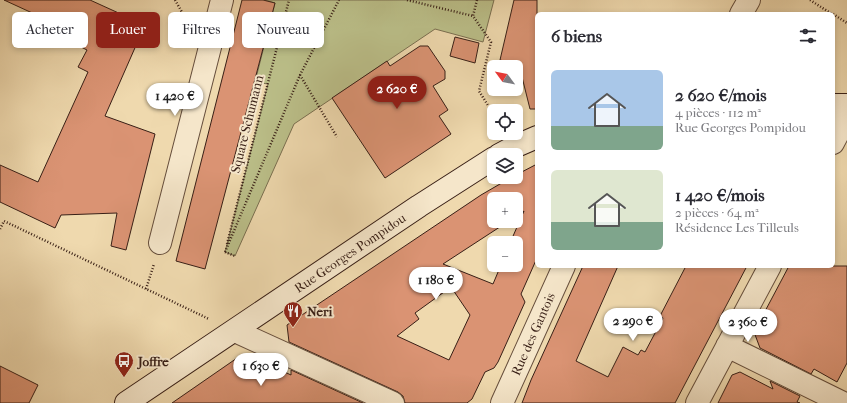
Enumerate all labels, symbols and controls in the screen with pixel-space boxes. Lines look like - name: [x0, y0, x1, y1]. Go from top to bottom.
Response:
- chip: Acheter: [12, 12, 88, 48]
- chip: Louer: [96, 12, 160, 48]
- chip: Filtres: [168, 12, 234, 48]
- chip: Nouveau: [242, 12, 324, 48]
- icon: filters: [797, 25, 819, 47]
- text: 6 biens: [551, 26, 602, 46]
- north arrow: [487, 60, 523, 96]
- map controls: [487, 60, 523, 272]
- street label: Square Schumann: [228, 73, 267, 174]
- pin: 2 620 €: [360, 76, 434, 110]
- text: 2 620 €: [377, 81, 417, 96]
- pin: 1 420 €: [138, 83, 212, 117]
- text: 2 620 €/mois: [675, 85, 766, 105]
- icon: home: [583, 86, 631, 134]
- text: 1 420 €: [155, 88, 195, 103]
- button: locate: [487, 104, 523, 140]
- text: 4 pièces · 112 m²: [675, 105, 761, 120]
- text: Rue Georges Pompidou: [675, 120, 806, 135]
- button: layers: [487, 148, 523, 184]
- text: 1 420 €/mois: [675, 185, 765, 205]
- icon: home: [583, 186, 631, 234]
- button: +: [487, 192, 523, 228]
- text: 2 pièces · 64 m²: [675, 205, 759, 220]
- street label: Rue Georges Pompidou: [292, 210, 409, 296]
- text: Résidence Les Tilleuls: [675, 220, 799, 235]
- button: −: [487, 236, 523, 272]
- pin: 1 180 €: [399, 267, 473, 301]
- text: 1 180 €: [418, 272, 454, 287]
- street label: Rue des Gantois: [508, 290, 558, 378]
- restaurant icon: Neri: [282, 300, 304, 328]
- place label: Neri: [307, 304, 333, 319]
- pin: 2 290 €: [596, 308, 670, 342]
- pin: 2 360 €: [711, 309, 785, 343]
- text: 2 290 €: [613, 313, 653, 328]
- text: 2 360 €: [728, 314, 768, 329]
- bus stop icon: Joffre: [113, 350, 135, 378]
- pin: 1 630 €: [224, 353, 298, 387]
- place label: Joffre: [136, 354, 169, 370]
- text: 1 630 €: [242, 358, 280, 373]

